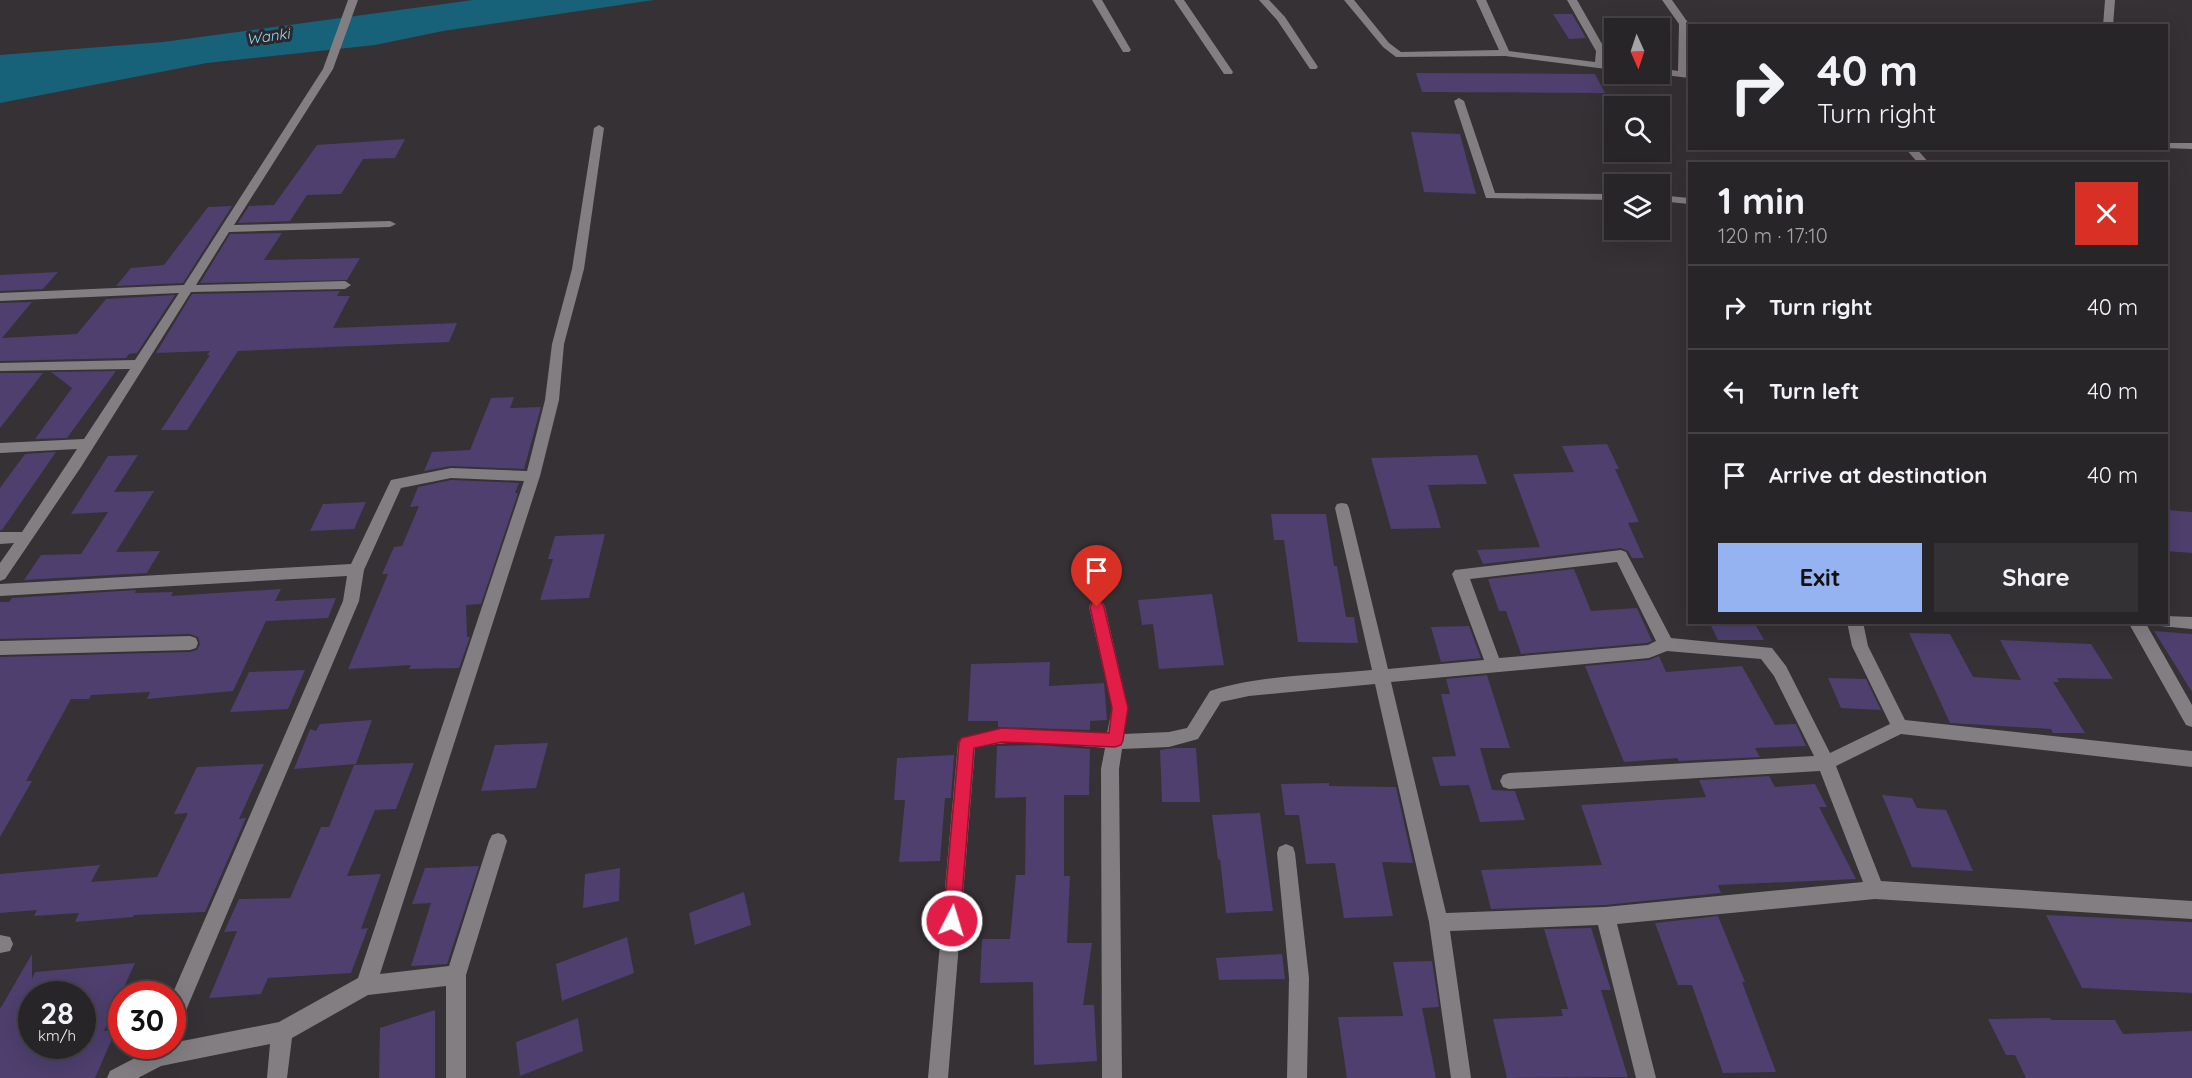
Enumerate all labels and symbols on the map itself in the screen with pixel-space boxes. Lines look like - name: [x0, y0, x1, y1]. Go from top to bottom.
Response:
- north arrow: [1604, 18, 1670, 84]
- water label: Wanki: [245, 23, 293, 48]
- pin: [1071, 545, 1122, 607]
- position arrow: [920, 889, 984, 953]
- speed limit sign: 30: [108, 981, 186, 1059]

